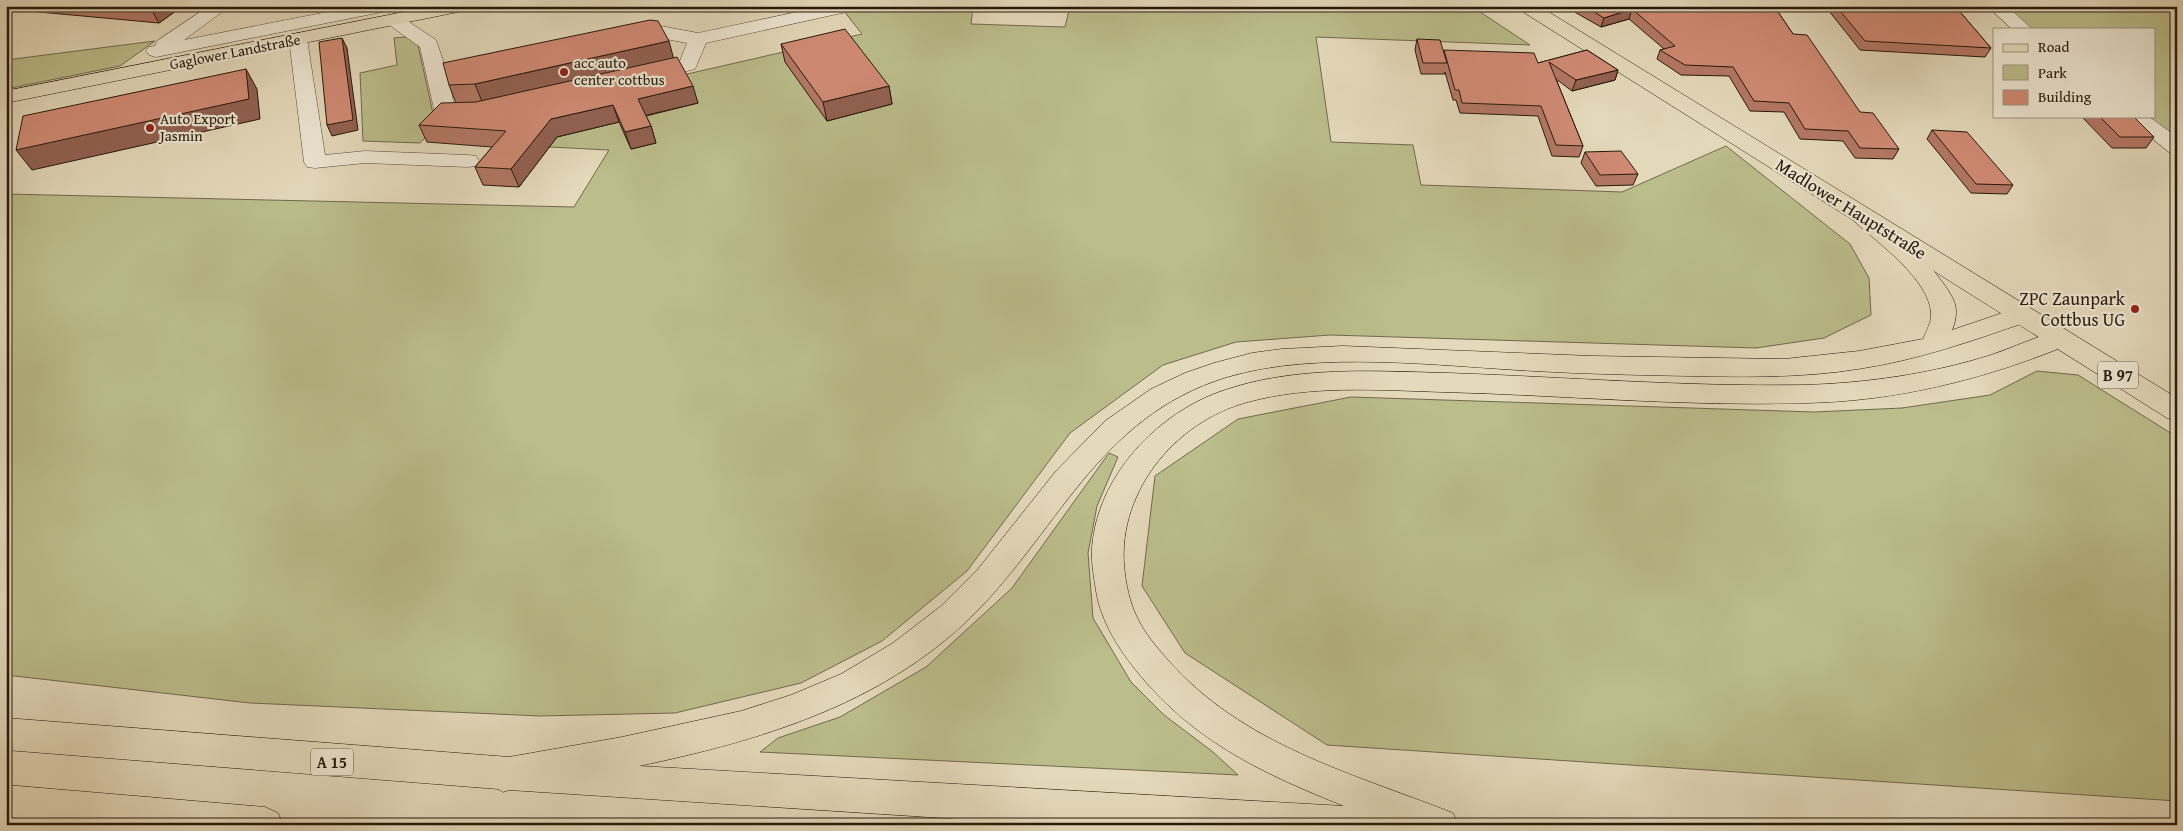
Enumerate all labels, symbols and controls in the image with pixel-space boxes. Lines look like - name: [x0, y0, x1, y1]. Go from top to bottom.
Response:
- legend: [1993, 28, 2156, 118]
- street label: Gaglower Landstraße: [168, 29, 302, 75]
- text: Road: [2038, 36, 2069, 57]
- place label: acc auto center cottbus: [574, 52, 665, 90]
- text: Park: [2038, 62, 2067, 83]
- marker: acc auto center cottbus: [558, 66, 570, 78]
- text: Building: [2038, 86, 2092, 107]
- place label: Auto Export Jasmin: [158, 108, 237, 146]
- marker: Auto Export Jasmin: [144, 122, 156, 134]
- street label: Madlower Hauptstraße: [1771, 151, 1932, 266]
- place label: ZPC Zaunpark Cottbus UG: [2019, 285, 2126, 333]
- marker: ZPC Zaunpark Cottbus UG: [2129, 303, 2141, 315]
- road number: B 97: [2098, 362, 2138, 388]
- road number: A 15: [311, 749, 353, 776]

